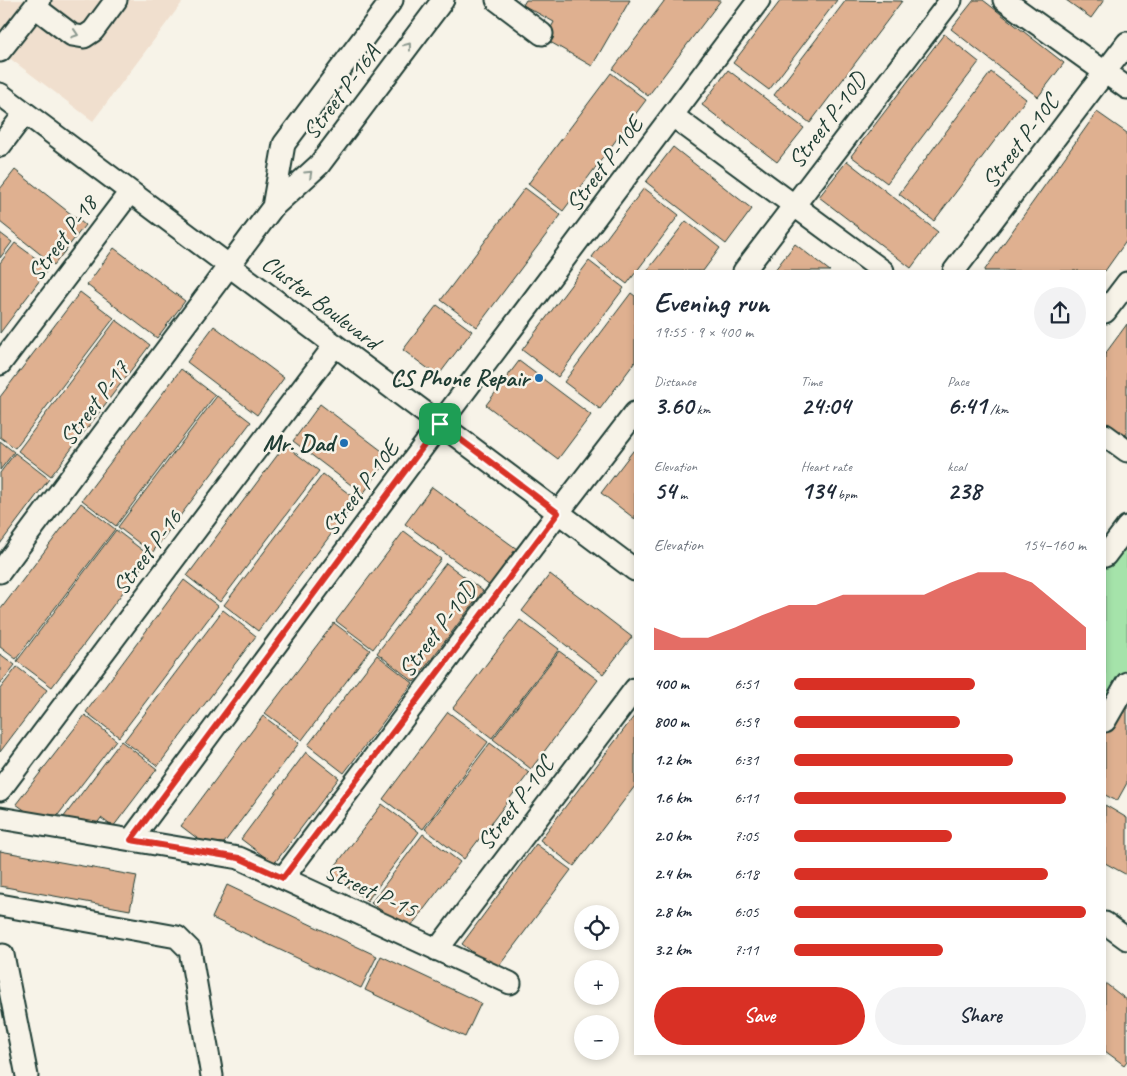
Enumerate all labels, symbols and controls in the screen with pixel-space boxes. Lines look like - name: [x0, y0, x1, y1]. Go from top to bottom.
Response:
- one-way arrow: [70, 28, 79, 38]
- street label: Street P-16A: [296, 38, 387, 145]
- one-way arrow: [403, 43, 411, 52]
- street label: Street P-10D: [781, 64, 874, 174]
- street label: Street P-10C: [975, 86, 1067, 194]
- street label: Street P-10E: [559, 108, 651, 217]
- one-way arrow: [303, 171, 312, 180]
- street label: Street P-18: [20, 188, 105, 286]
- street label: Cluster Boulevard: [256, 248, 389, 358]
- text: Evening run: [654, 285, 769, 320]
- button: share: [1034, 287, 1086, 339]
- text: 19:55 · 9 × 400 m: [654, 322, 753, 342]
- street label: Street P-17: [52, 354, 136, 451]
- place label: CS Phone Repair: [390, 363, 531, 393]
- marker: CS Phone Repair: [533, 372, 545, 384]
- text: Distance: [654, 373, 696, 390]
- text: Time: [801, 373, 822, 390]
- text: Pace: [947, 373, 969, 390]
- text: 3.60: [654, 390, 693, 422]
- text: 24:04: [801, 390, 851, 422]
- text: 6:41: [947, 390, 987, 422]
- text: km: [693, 401, 710, 418]
- text: /km: [987, 401, 1008, 418]
- pin: [419, 403, 461, 445]
- icon: arrive: [426, 410, 454, 438]
- place label: Mr. Dad: [263, 428, 338, 458]
- street label: Street P-10E: [315, 432, 407, 541]
- marker: Mr. Dad: [338, 437, 350, 449]
- text: Elevation: [654, 458, 697, 475]
- text: Heart rate: [801, 458, 852, 475]
- text: kcal: [947, 458, 966, 475]
- text: 54: [654, 475, 676, 507]
- text: 134: [801, 475, 834, 507]
- text: 238: [947, 475, 981, 507]
- text: m: [676, 486, 687, 503]
- text: bpm: [834, 486, 857, 503]
- street label: Street P-16: [105, 503, 189, 600]
- text: Elevation: [654, 535, 703, 555]
- text: 154–160 m: [1023, 535, 1086, 555]
- street label: Street P-10D: [391, 573, 484, 683]
- text: 400 m: [654, 674, 689, 694]
- text: 6:51: [734, 674, 759, 694]
- text: 800 m: [654, 712, 689, 732]
- text: 6:59: [734, 712, 759, 732]
- street label: Street P-10C: [470, 748, 562, 856]
- text: 1.2 km: [654, 750, 691, 770]
- text: 6:31: [734, 750, 759, 770]
- text: 1.6 km: [654, 788, 692, 808]
- text: 6:11: [734, 788, 759, 808]
- text: 2.0 km: [654, 826, 691, 846]
- text: 7:05: [734, 826, 759, 846]
- street label: Street P-15: [320, 856, 423, 925]
- text: 2.4 km: [654, 864, 691, 884]
- text: 6:18: [734, 864, 759, 884]
- text: 2.8 km: [654, 902, 691, 922]
- text: 6:05: [734, 902, 759, 922]
- map controls: [574, 905, 619, 1060]
- button: locate: [574, 905, 619, 950]
- text: 3.2 km: [654, 940, 691, 960]
- text: 7:11: [734, 940, 759, 960]
- button: +: [574, 960, 619, 1005]
- button: Save: [654, 987, 865, 1045]
- button: Share: [875, 987, 1086, 1045]
- button: −: [574, 1015, 619, 1060]

